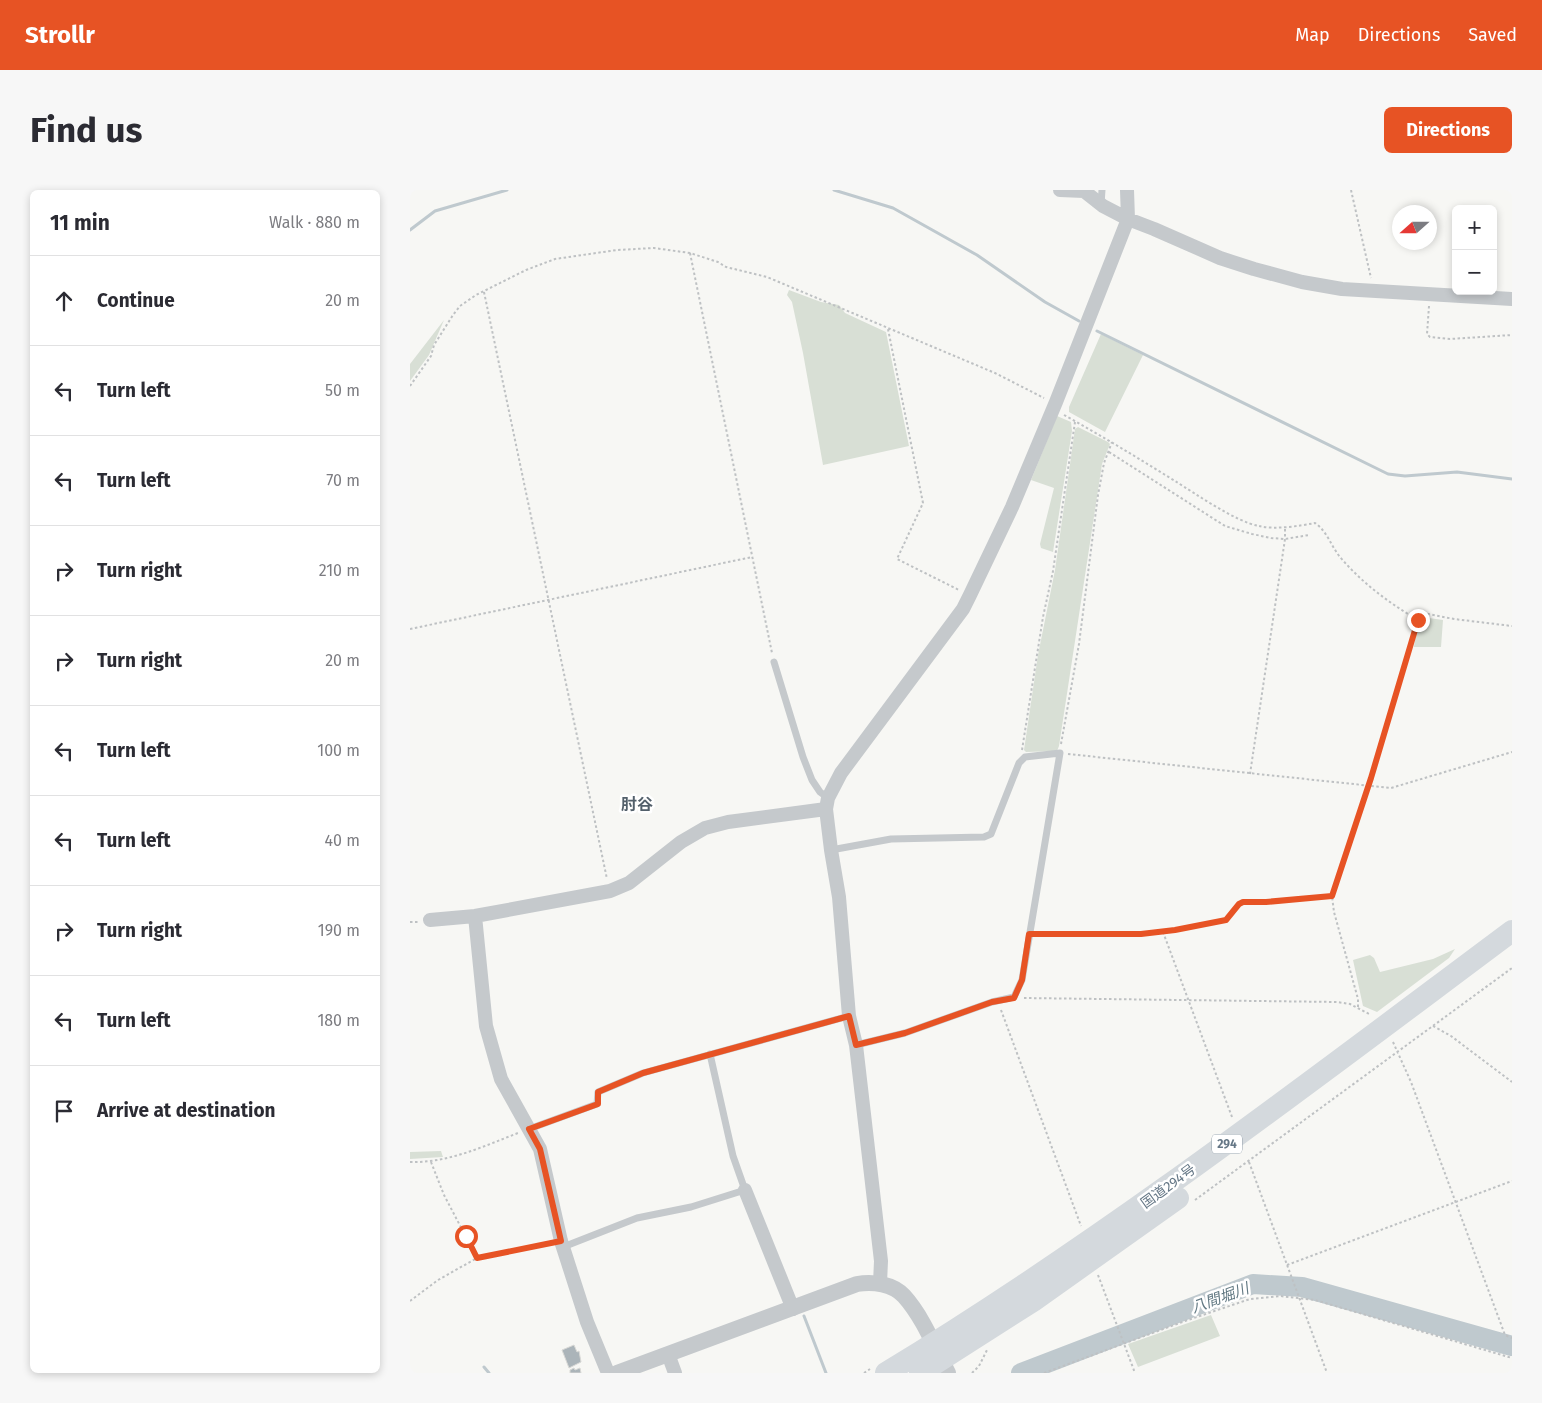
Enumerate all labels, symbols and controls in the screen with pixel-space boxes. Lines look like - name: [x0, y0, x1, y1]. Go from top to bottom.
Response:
- text: Strollr: [25, 21, 95, 49]
- text: Map: [1295, 24, 1330, 46]
- text: Directions: [1358, 24, 1440, 46]
- text: Saved: [1468, 24, 1517, 46]
- button: Directions: [1384, 107, 1512, 153]
- text: Find us: [30, 109, 142, 151]
- north arrow: [1392, 205, 1437, 250]
- map controls: [1452, 205, 1497, 295]
- button: +: [1452, 205, 1497, 250]
- text: 11 min: [50, 210, 110, 236]
- text: Walk · 880 m: [269, 213, 360, 232]
- button: −: [1452, 250, 1497, 295]
- icon: ahead: [50, 287, 78, 315]
- text: Continue: [97, 289, 175, 312]
- text: 20 m: [325, 291, 360, 310]
- icon: left: [50, 377, 78, 405]
- text: Turn left: [97, 379, 171, 402]
- text: 50 m: [325, 381, 360, 400]
- icon: left: [50, 467, 78, 495]
- text: Turn left: [97, 469, 171, 492]
- text: 70 m: [326, 471, 360, 490]
- icon: right: [50, 557, 78, 585]
- text: Turn right: [97, 559, 182, 582]
- text: 210 m: [319, 561, 360, 580]
- route end: [1407, 609, 1430, 632]
- icon: right: [50, 647, 78, 675]
- text: Turn right: [97, 649, 182, 672]
- text: 20 m: [325, 651, 360, 670]
- icon: left: [50, 737, 78, 765]
- text: Turn left: [97, 739, 171, 762]
- text: 100 m: [317, 741, 360, 760]
- district label: 肘谷: [621, 795, 653, 814]
- icon: left: [50, 827, 78, 855]
- text: Turn left: [97, 829, 171, 852]
- text: 40 m: [325, 831, 360, 850]
- icon: right: [50, 917, 78, 945]
- text: Turn right: [97, 919, 182, 942]
- text: 190 m: [318, 921, 360, 940]
- icon: left: [50, 1007, 78, 1035]
- text: Turn left: [97, 1009, 171, 1032]
- text: 180 m: [317, 1011, 360, 1030]
- icon: arrive: [50, 1097, 78, 1125]
- text: Arrive at destination: [97, 1099, 276, 1122]
- road number: 294: [1212, 1134, 1242, 1154]
- street label: 国道294号: [1138, 1161, 1199, 1212]
- route start: [455, 1225, 478, 1248]
- water label: 八間堀川: [1189, 1279, 1253, 1317]

